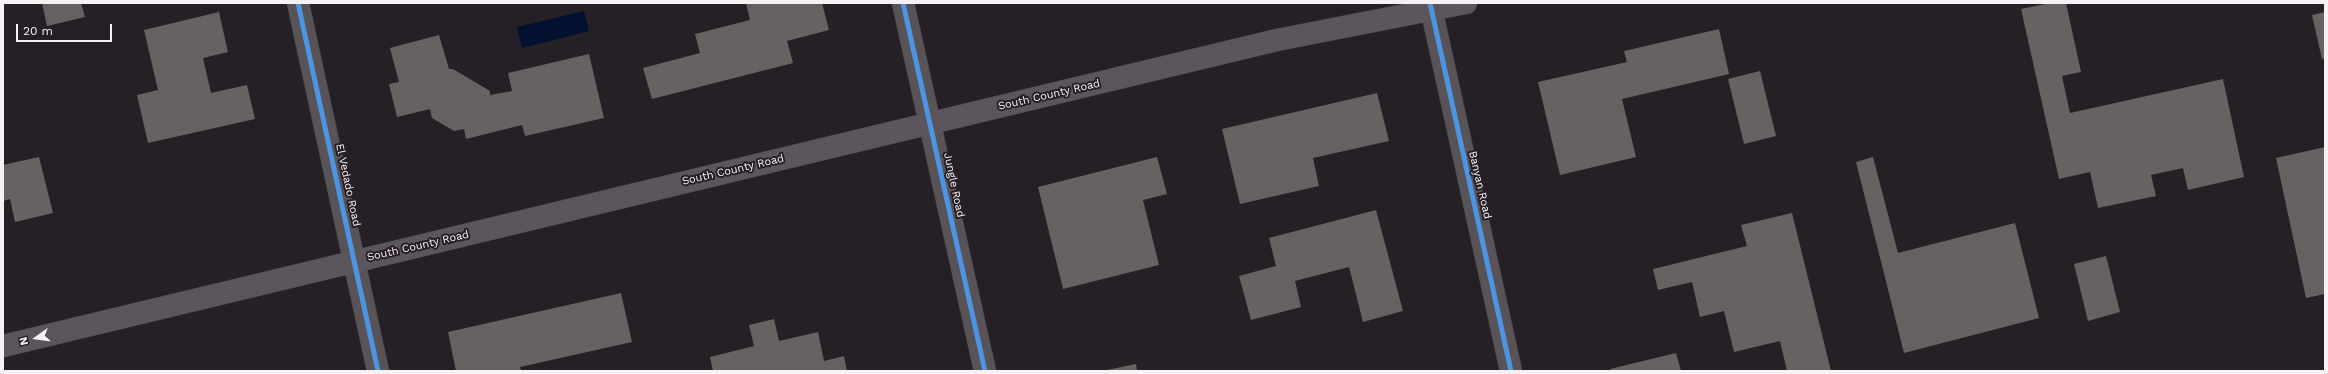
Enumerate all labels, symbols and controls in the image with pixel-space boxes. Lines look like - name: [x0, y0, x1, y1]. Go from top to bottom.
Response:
- scale bar: [18, 16, 114, 42]
- text: 20 m: [23, 24, 53, 38]
- street label: South County Road: [997, 77, 1101, 113]
- street label: El Vedado Road: [333, 142, 363, 228]
- street label: Banyan Road: [1466, 150, 1494, 220]
- street label: Jungle Road: [941, 151, 967, 219]
- street label: South County Road: [681, 152, 785, 188]
- street label: South County Road: [366, 228, 470, 264]
- north arrow: [16, 318, 56, 358]
- text: N: [17, 335, 31, 347]

